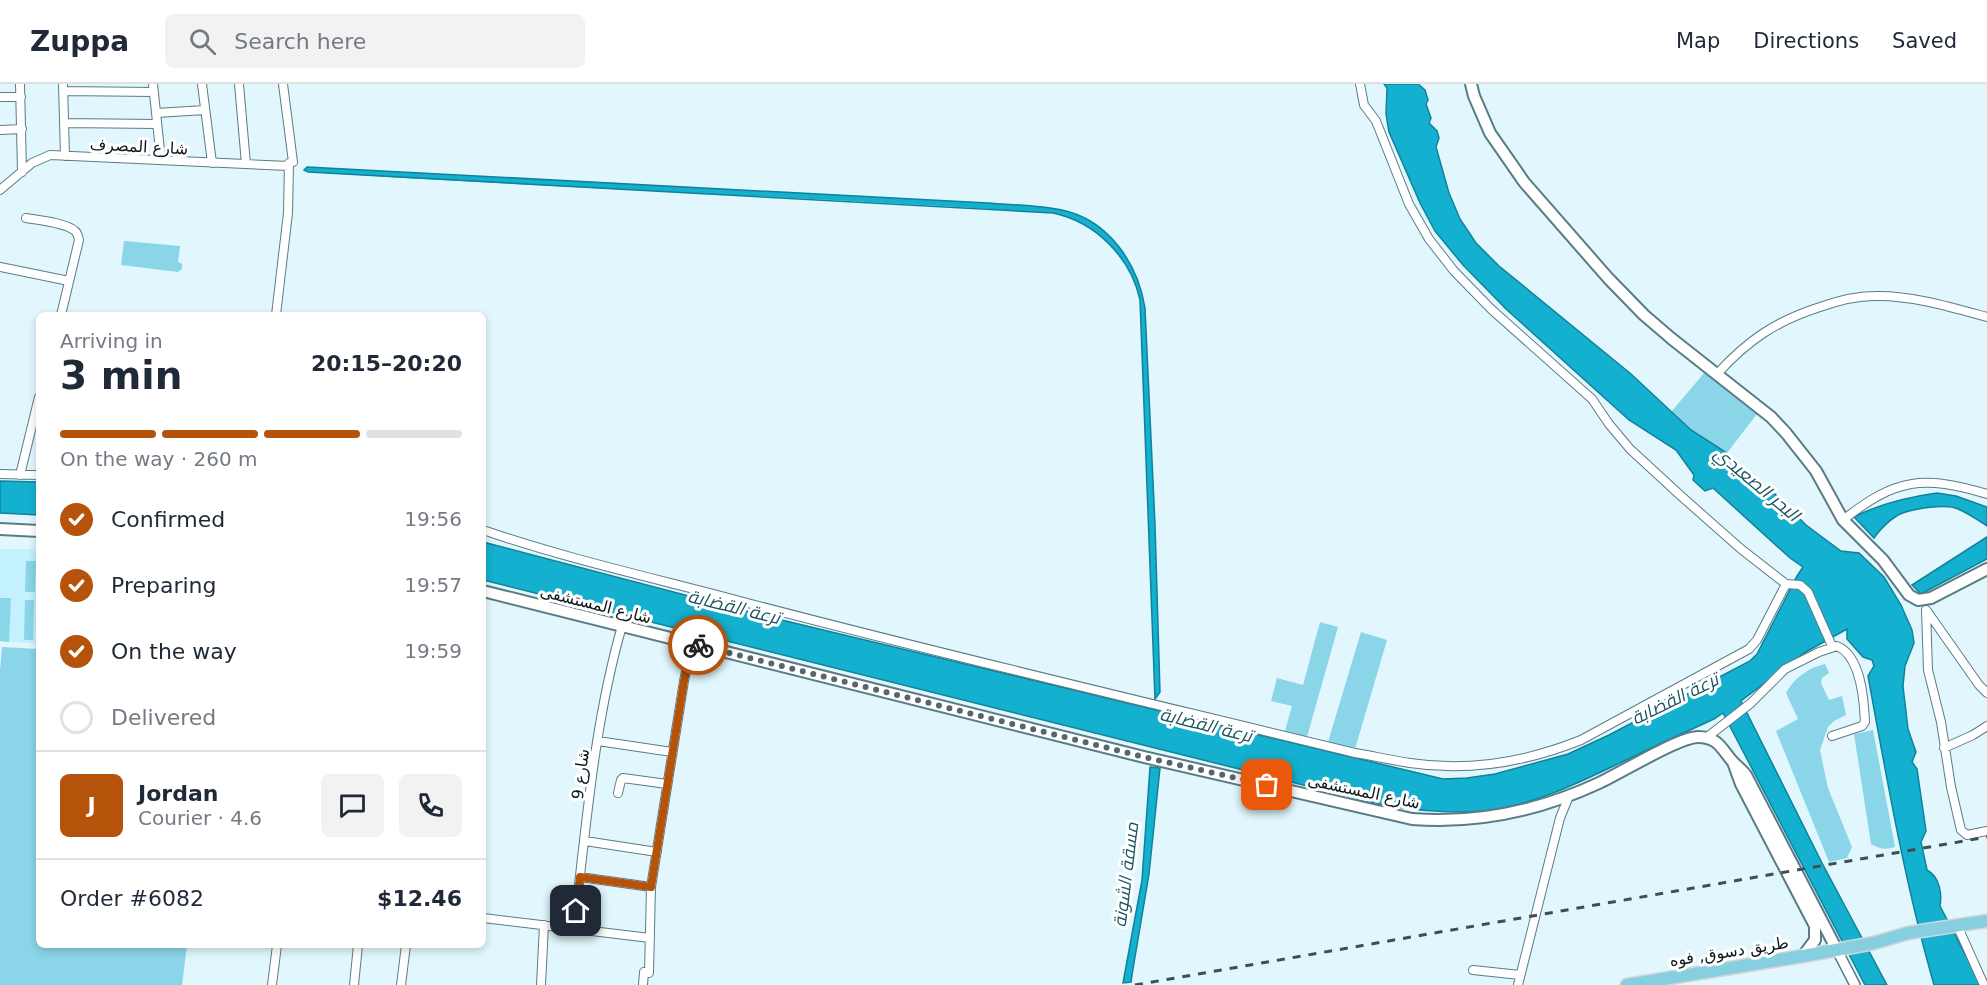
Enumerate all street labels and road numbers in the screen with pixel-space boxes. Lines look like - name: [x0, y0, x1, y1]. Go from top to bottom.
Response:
- street label: شارع المصرف: [89, 134, 189, 160]
- street label: شارع المستشفى: [538, 581, 653, 628]
- street label: شارع 9: [568, 748, 594, 801]
- street label: شارع المستشفى: [1306, 770, 1422, 814]
- street label: طريق دسوق, فوه: [1668, 933, 1790, 971]

